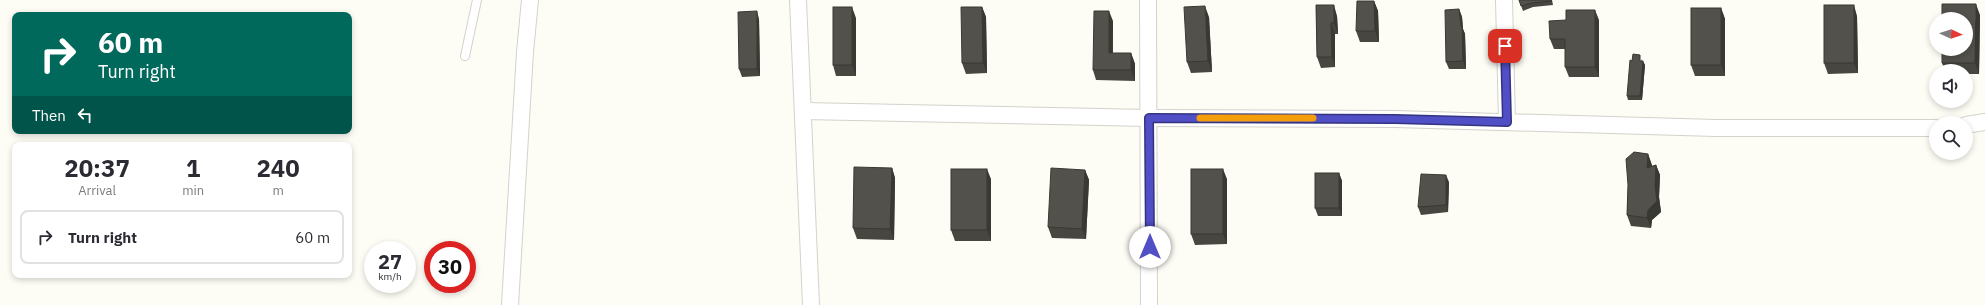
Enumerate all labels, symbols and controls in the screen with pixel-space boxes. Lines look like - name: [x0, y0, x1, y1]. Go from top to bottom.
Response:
- north arrow: [1929, 12, 1973, 56]
- map controls: [1929, 12, 1973, 160]
- text: 60 m: [98, 24, 163, 61]
- icon: right: [32, 28, 84, 80]
- pin: [1488, 29, 1522, 63]
- icon: arrive: [1494, 35, 1516, 57]
- text: Turn right: [98, 60, 176, 83]
- button: sound: [1929, 64, 1973, 108]
- icon: left: [74, 104, 96, 126]
- text: Then: [32, 106, 66, 125]
- button: search: [1929, 116, 1973, 160]
- text: 20:37: [64, 152, 130, 184]
- text: 1: [186, 152, 200, 184]
- text: 240: [256, 152, 300, 184]
- text: Arrival: [78, 182, 116, 199]
- text: min: [182, 182, 204, 199]
- text: m: [272, 182, 284, 199]
- icon: right: [34, 226, 56, 248]
- position arrow: [1129, 226, 1171, 268]
- text: Turn right: [68, 228, 137, 247]
- text: 60 m: [295, 228, 330, 247]
- speed limit sign: 30: [424, 241, 476, 293]
- text: 27: [378, 248, 402, 275]
- text: km/h: [378, 270, 402, 283]

